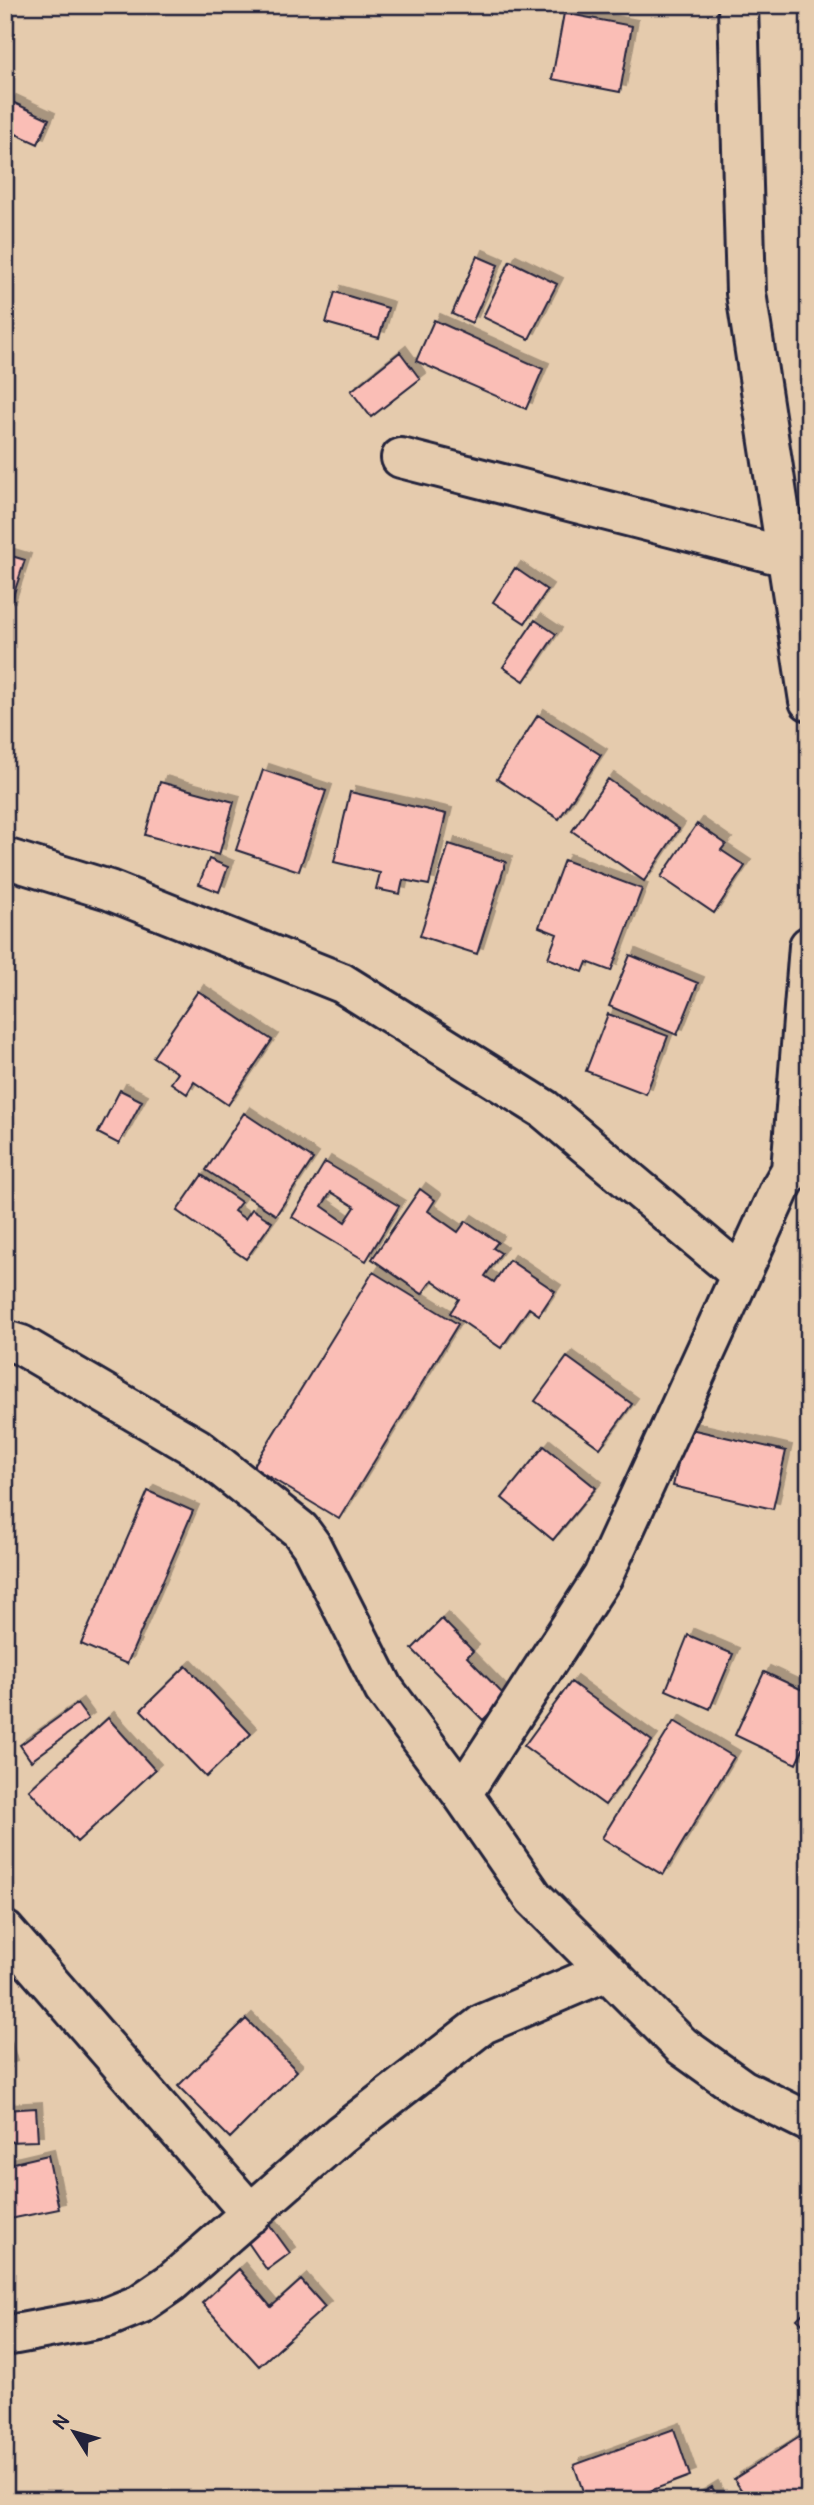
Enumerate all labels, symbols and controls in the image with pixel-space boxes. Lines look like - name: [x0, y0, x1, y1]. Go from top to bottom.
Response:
- north arrow: [38, 2396, 108, 2466]
- text: N: [48, 2410, 75, 2435]

